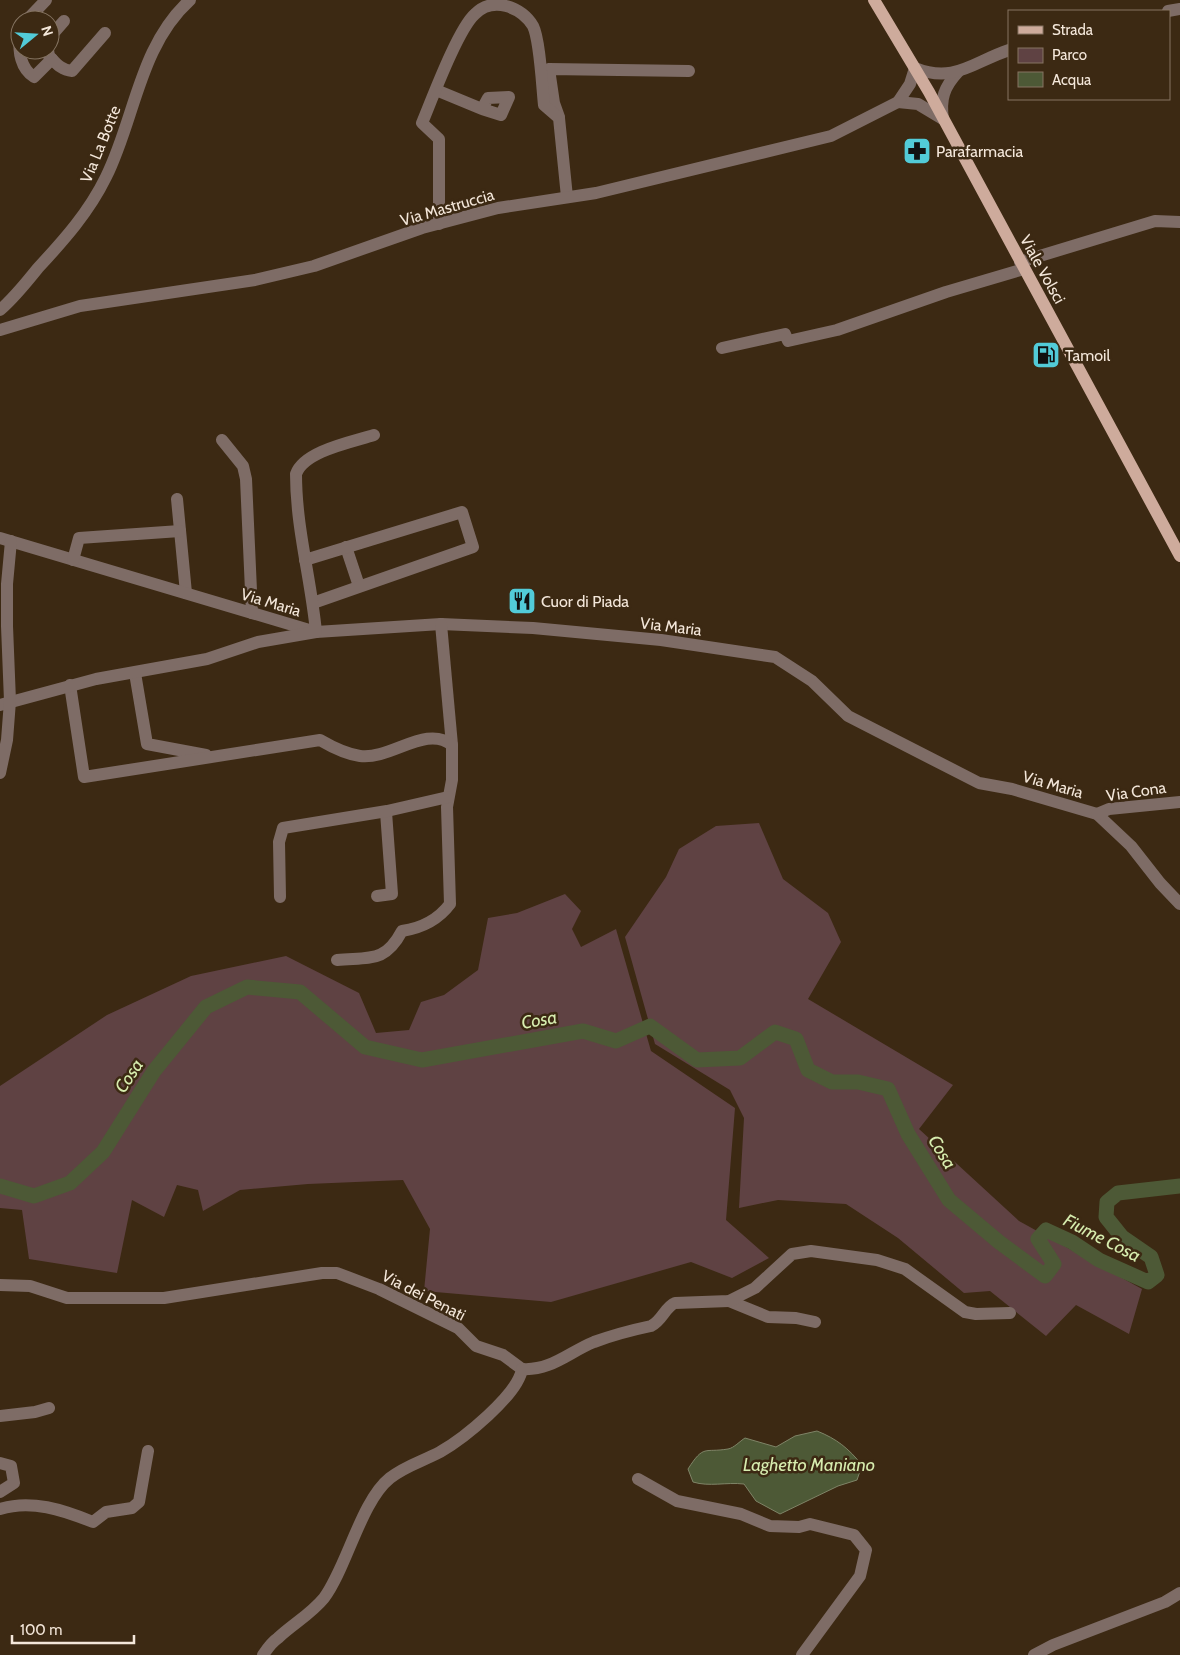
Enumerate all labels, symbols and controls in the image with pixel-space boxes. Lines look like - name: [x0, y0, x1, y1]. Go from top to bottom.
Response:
- north arrow: [10, 10, 60, 60]
- legend: [1008, 10, 1170, 100]
- text: Strada: [1052, 21, 1094, 39]
- text: N: [37, 23, 57, 38]
- text: Parco: [1052, 46, 1087, 64]
- text: Acqua: [1052, 71, 1092, 89]
- street label: Via La Botte: [76, 103, 125, 186]
- pharmacy icon: Parafarmacia: [902, 136, 932, 166]
- place label: Parafarmacia: [936, 142, 1023, 161]
- street label: Via Mastruccia: [398, 185, 497, 230]
- street label: Viale Volsci: [1016, 232, 1069, 307]
- fuel station icon: Tamoil: [1031, 340, 1061, 370]
- place label: Tamoil: [1065, 346, 1110, 365]
- street label: Via Maria: [239, 584, 304, 621]
- restaurant icon: Cuor di Piada: [507, 586, 537, 616]
- place label: Cuor di Piada: [541, 592, 629, 611]
- street label: Via Maria: [639, 613, 703, 640]
- street label: Via Maria: [1021, 767, 1086, 802]
- street label: Via Cona: [1105, 778, 1168, 805]
- water label: Cosa: [519, 1006, 559, 1034]
- water label: Cosa: [110, 1055, 148, 1097]
- water label: Cosa: [923, 1131, 961, 1173]
- water label: Fiume Cosa: [1060, 1209, 1144, 1267]
- street label: Via dei Penati: [379, 1266, 469, 1325]
- water label: Laghetto Maniano: [743, 1454, 875, 1476]
- scale bar: [12, 1612, 135, 1644]
- text: 100 m: [20, 1621, 62, 1639]

